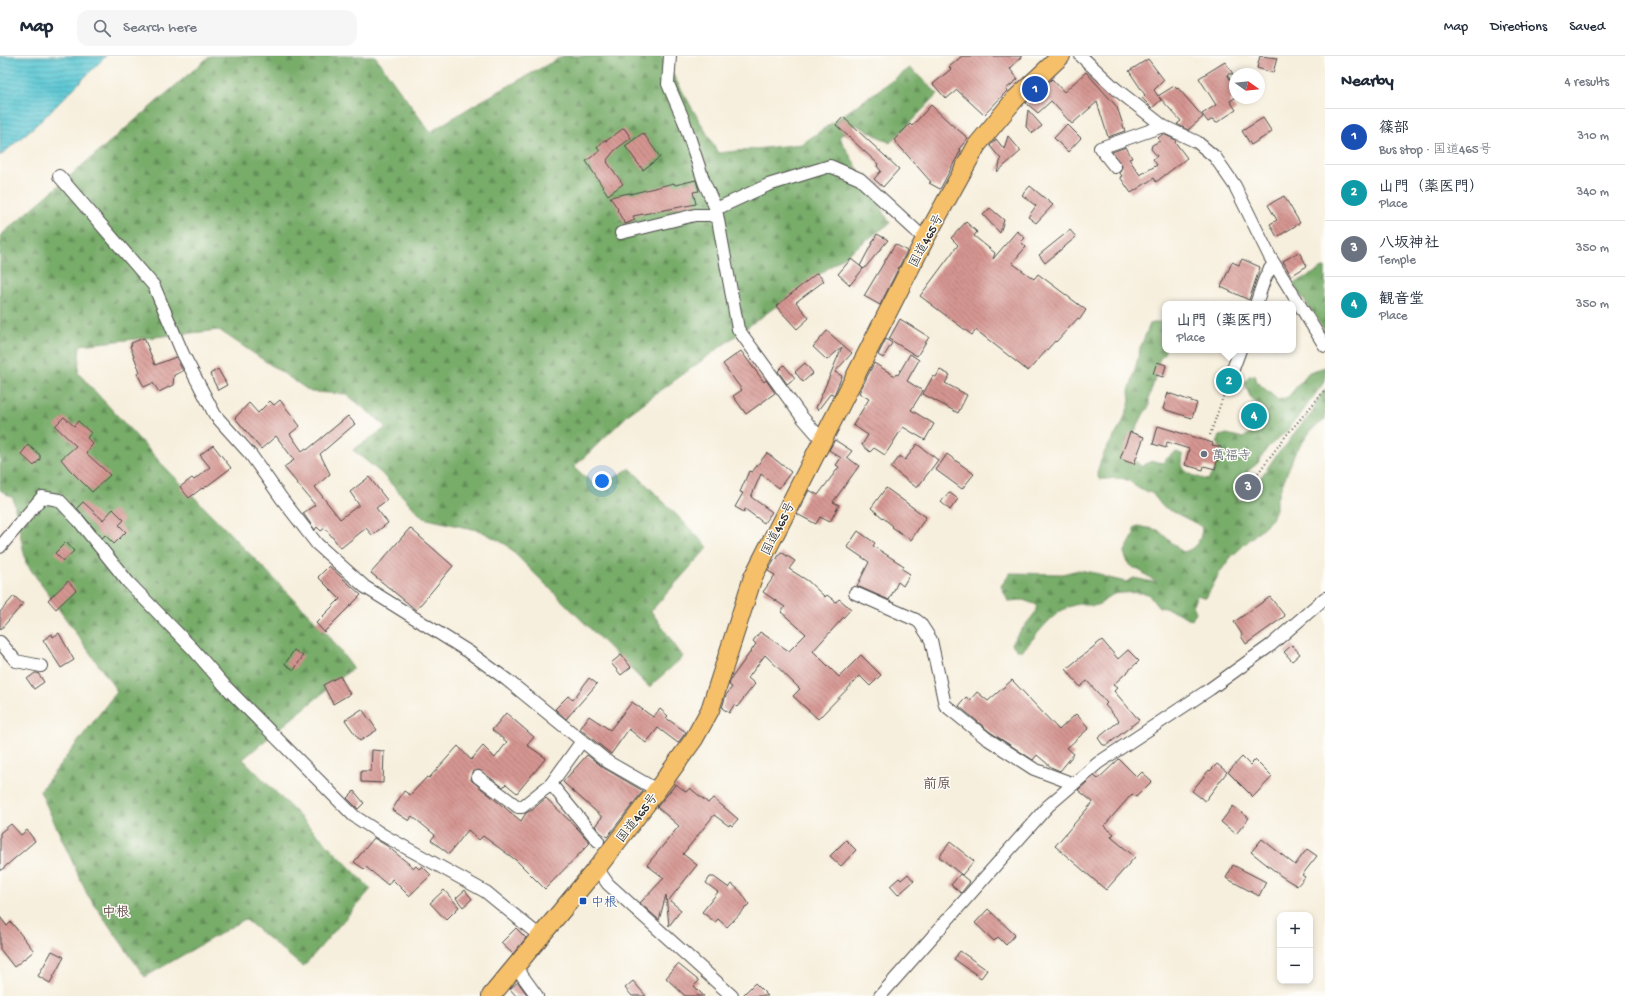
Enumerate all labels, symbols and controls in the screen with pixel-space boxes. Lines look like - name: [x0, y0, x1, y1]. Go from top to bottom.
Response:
- search box: [77, 10, 357, 46]
- text: Map: [20, 16, 53, 39]
- icon: search: [91, 17, 113, 39]
- text: Search here: [123, 19, 197, 37]
- text: Map: [1444, 19, 1468, 36]
- text: Directions: [1490, 19, 1547, 36]
- text: Saved: [1569, 19, 1605, 36]
- north arrow: [1229, 68, 1265, 104]
- text: Nearby: [1341, 72, 1394, 92]
- pin: 1: [1022, 74, 1048, 104]
- text: 4 results: [1565, 75, 1609, 90]
- text: 篠部: [1379, 120, 1409, 138]
- text: 1: [1351, 129, 1357, 144]
- text: 310 m: [1577, 129, 1609, 144]
- text: Bus stop · 国道465号: [1379, 143, 1492, 158]
- text: 山門（薬医門）: [1379, 179, 1484, 197]
- text: 2: [1351, 185, 1357, 200]
- text: 340 m: [1576, 185, 1609, 200]
- text: Place: [1379, 197, 1407, 212]
- street label: 国道465号: [906, 211, 948, 271]
- text: 八坂神社: [1379, 235, 1439, 253]
- text: 3: [1351, 241, 1357, 256]
- text: 350 m: [1576, 241, 1609, 256]
- text: Temple: [1379, 253, 1416, 268]
- text: 観音堂: [1379, 291, 1424, 309]
- text: 4: [1351, 297, 1357, 312]
- text: 350 m: [1576, 297, 1609, 312]
- popup: [1162, 301, 1296, 353]
- text: Place: [1379, 309, 1407, 324]
- text: 山門（薬医門）: [1176, 313, 1282, 331]
- text: Place: [1176, 331, 1205, 346]
- pin: 2: [1216, 366, 1242, 396]
- pin: 4: [1241, 401, 1267, 431]
- marker: 萬福寺: [1199, 449, 1209, 459]
- place label: 萬福寺: [1212, 449, 1251, 464]
- your location: [592, 471, 612, 491]
- pin: 3: [1235, 472, 1261, 502]
- street label: 国道465号: [758, 499, 799, 559]
- district label: 前原: [923, 776, 951, 794]
- street label: 国道465号: [613, 790, 662, 846]
- marker: 中根: [578, 896, 588, 906]
- place label: 中根: [591, 896, 617, 911]
- district label: 中根: [102, 905, 130, 922]
- map controls: [1277, 912, 1313, 984]
- button: +: [1277, 912, 1313, 948]
- button: −: [1277, 948, 1313, 984]

